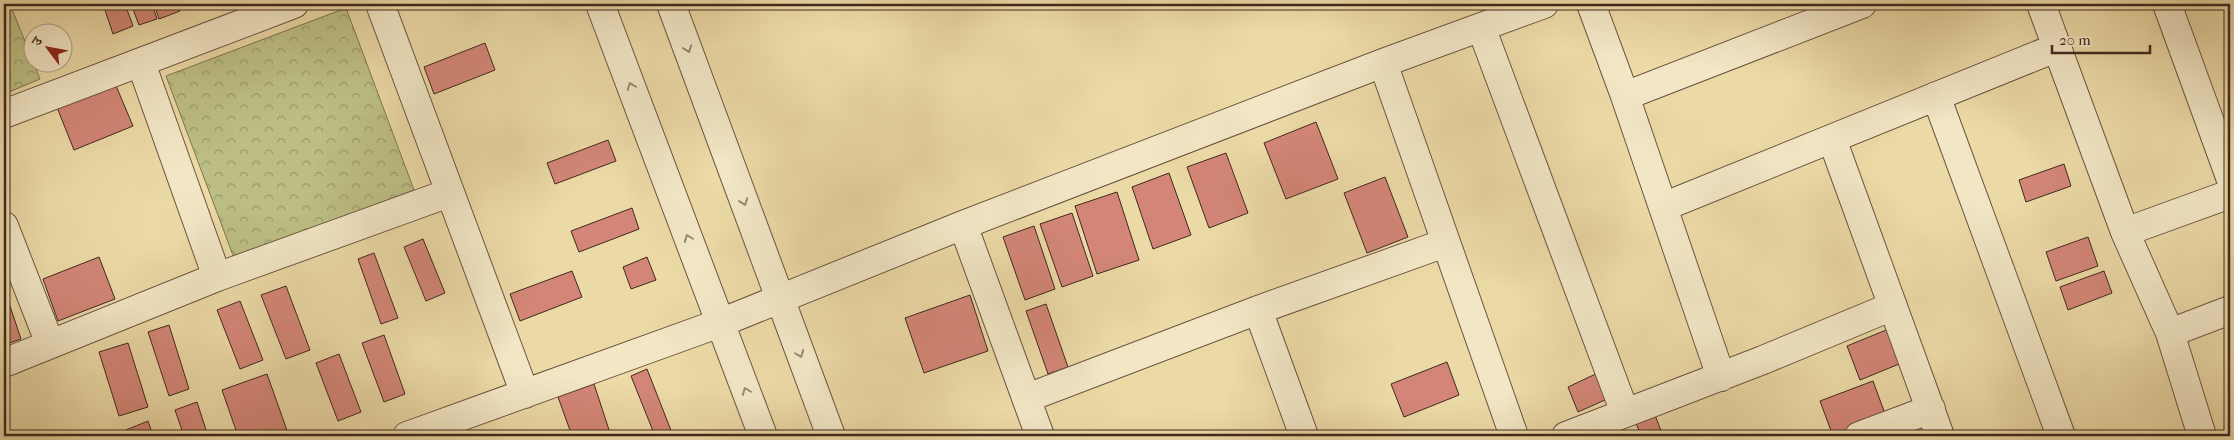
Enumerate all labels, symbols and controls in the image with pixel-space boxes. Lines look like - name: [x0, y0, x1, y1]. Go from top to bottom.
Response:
- north arrow: [22, 22, 72, 72]
- scale bar: [2052, 22, 2149, 54]
- text: 20 m: [2059, 31, 2091, 49]
- text: उ: [28, 33, 47, 50]
- one-way arrow: [682, 45, 692, 53]
- one-way arrow: [627, 82, 637, 91]
- one-way arrow: [738, 197, 748, 206]
- one-way arrow: [684, 235, 694, 243]
- one-way arrow: [794, 350, 804, 358]
- one-way arrow: [741, 387, 751, 395]

